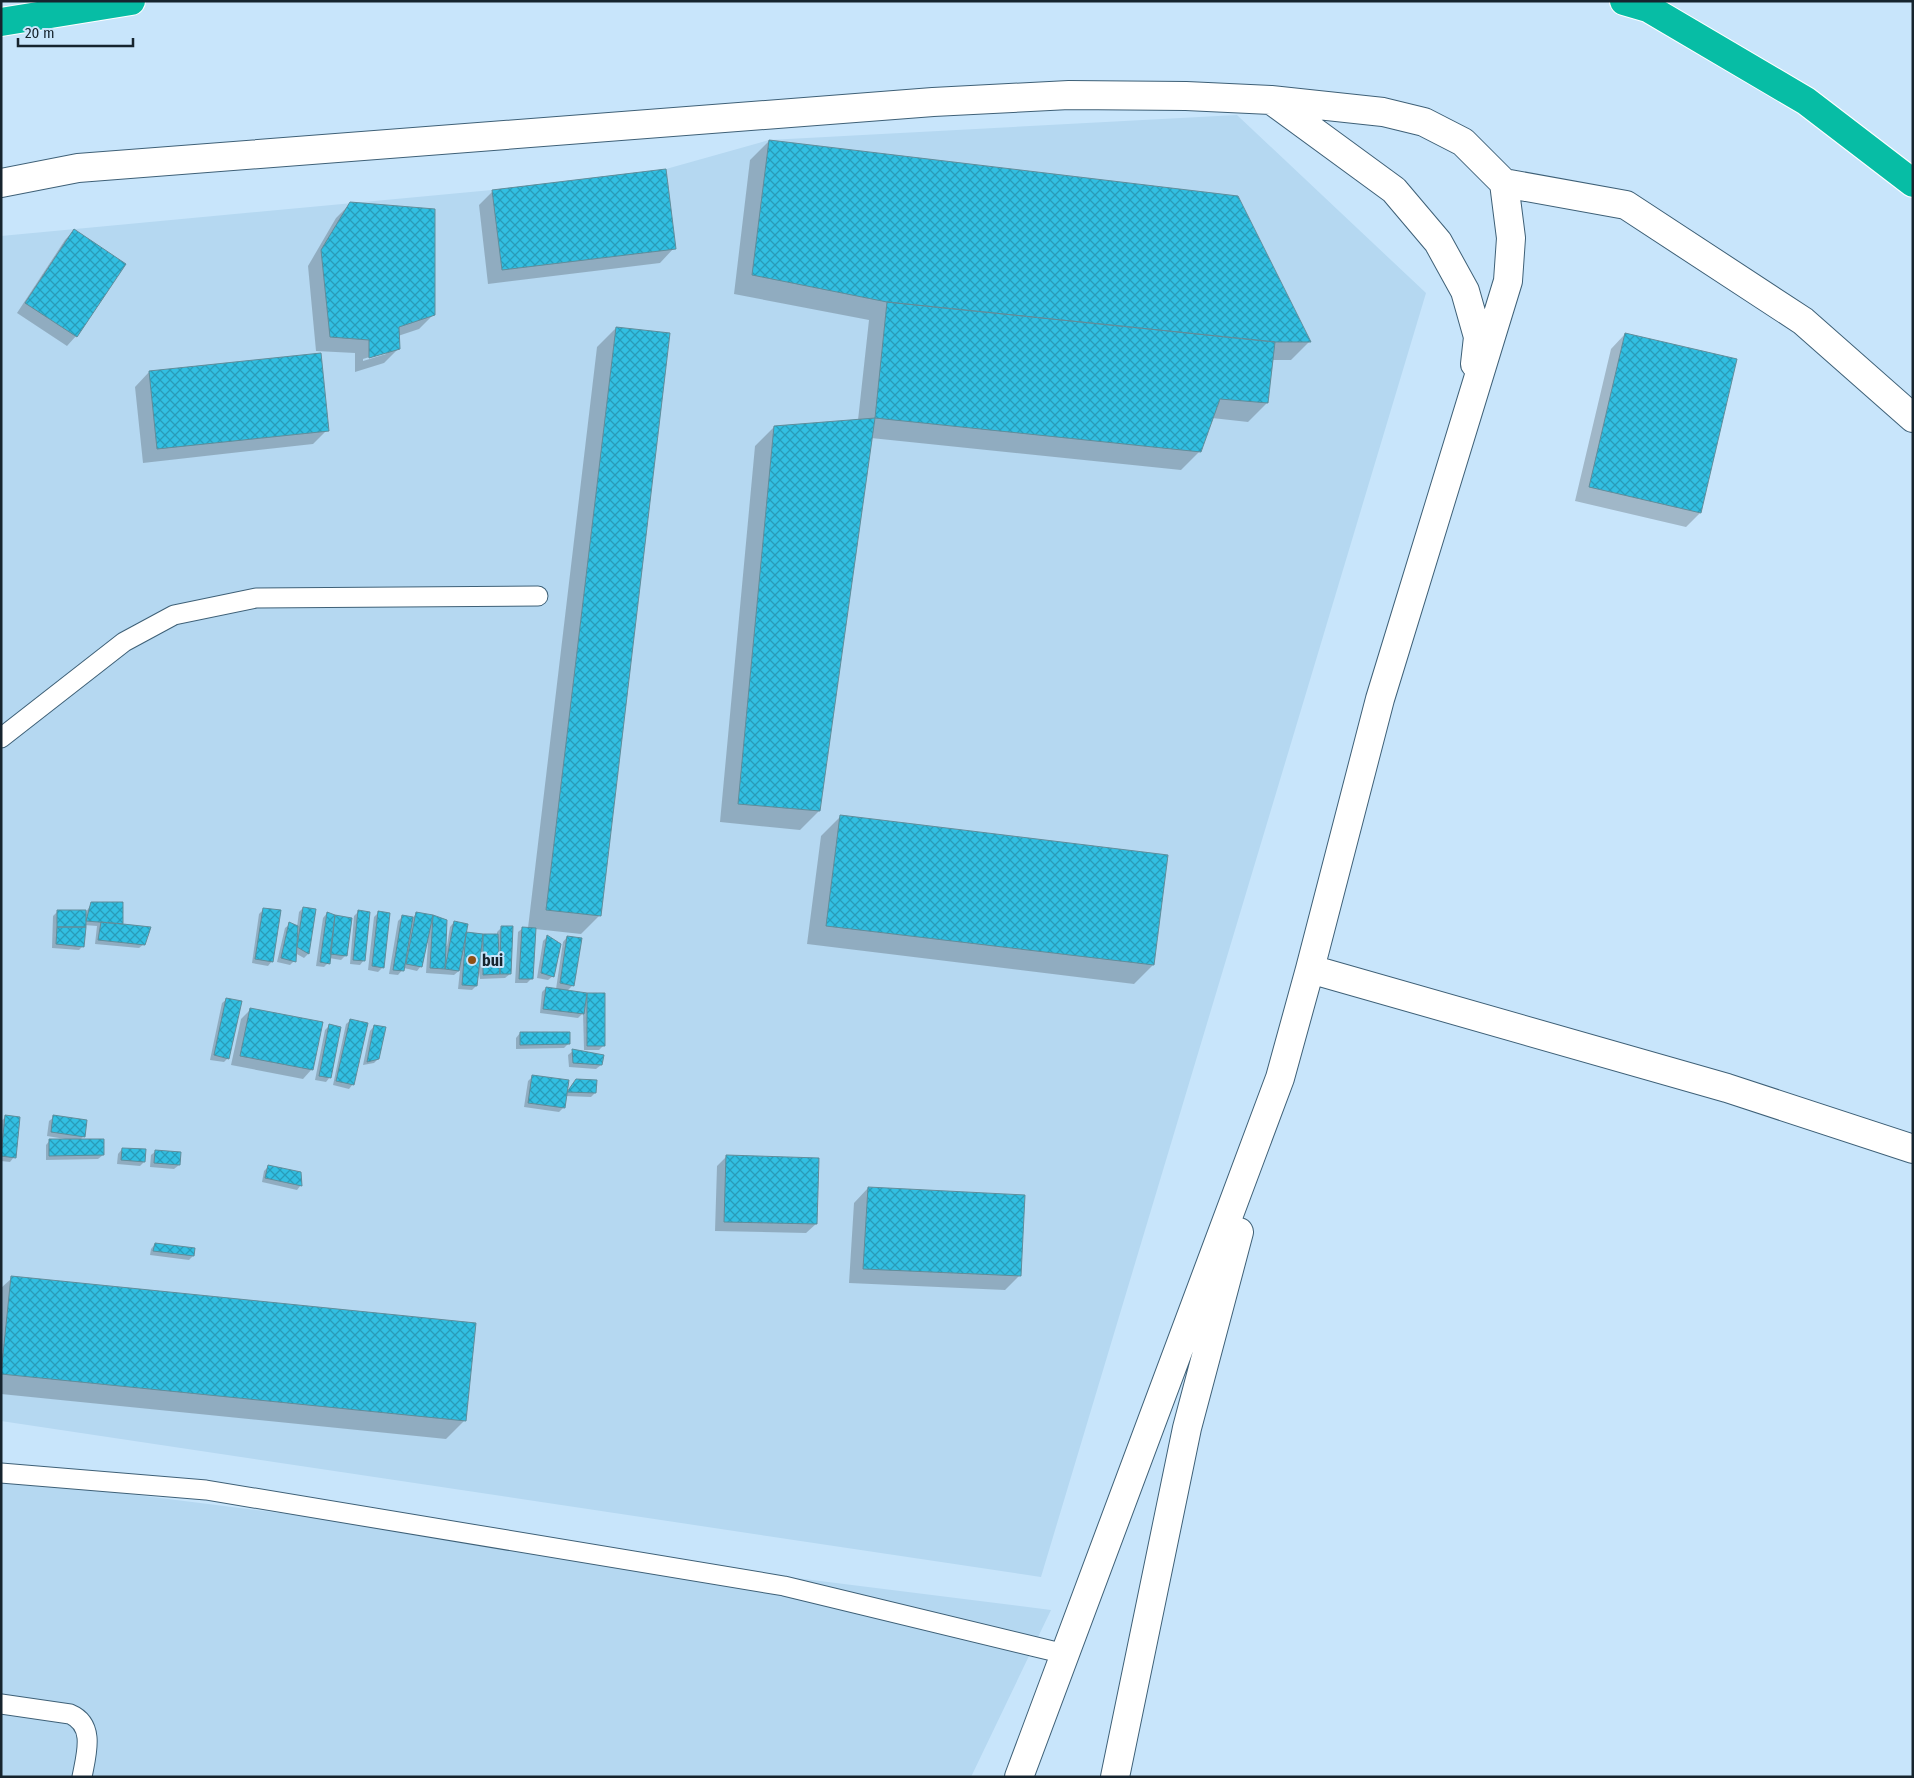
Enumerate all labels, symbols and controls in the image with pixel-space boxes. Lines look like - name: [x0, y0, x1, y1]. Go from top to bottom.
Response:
- scale bar: [18, 15, 132, 47]
- text: 20 m: [25, 24, 55, 42]
- place label: bui: [482, 951, 503, 970]
- marker: bui: [466, 954, 478, 966]

